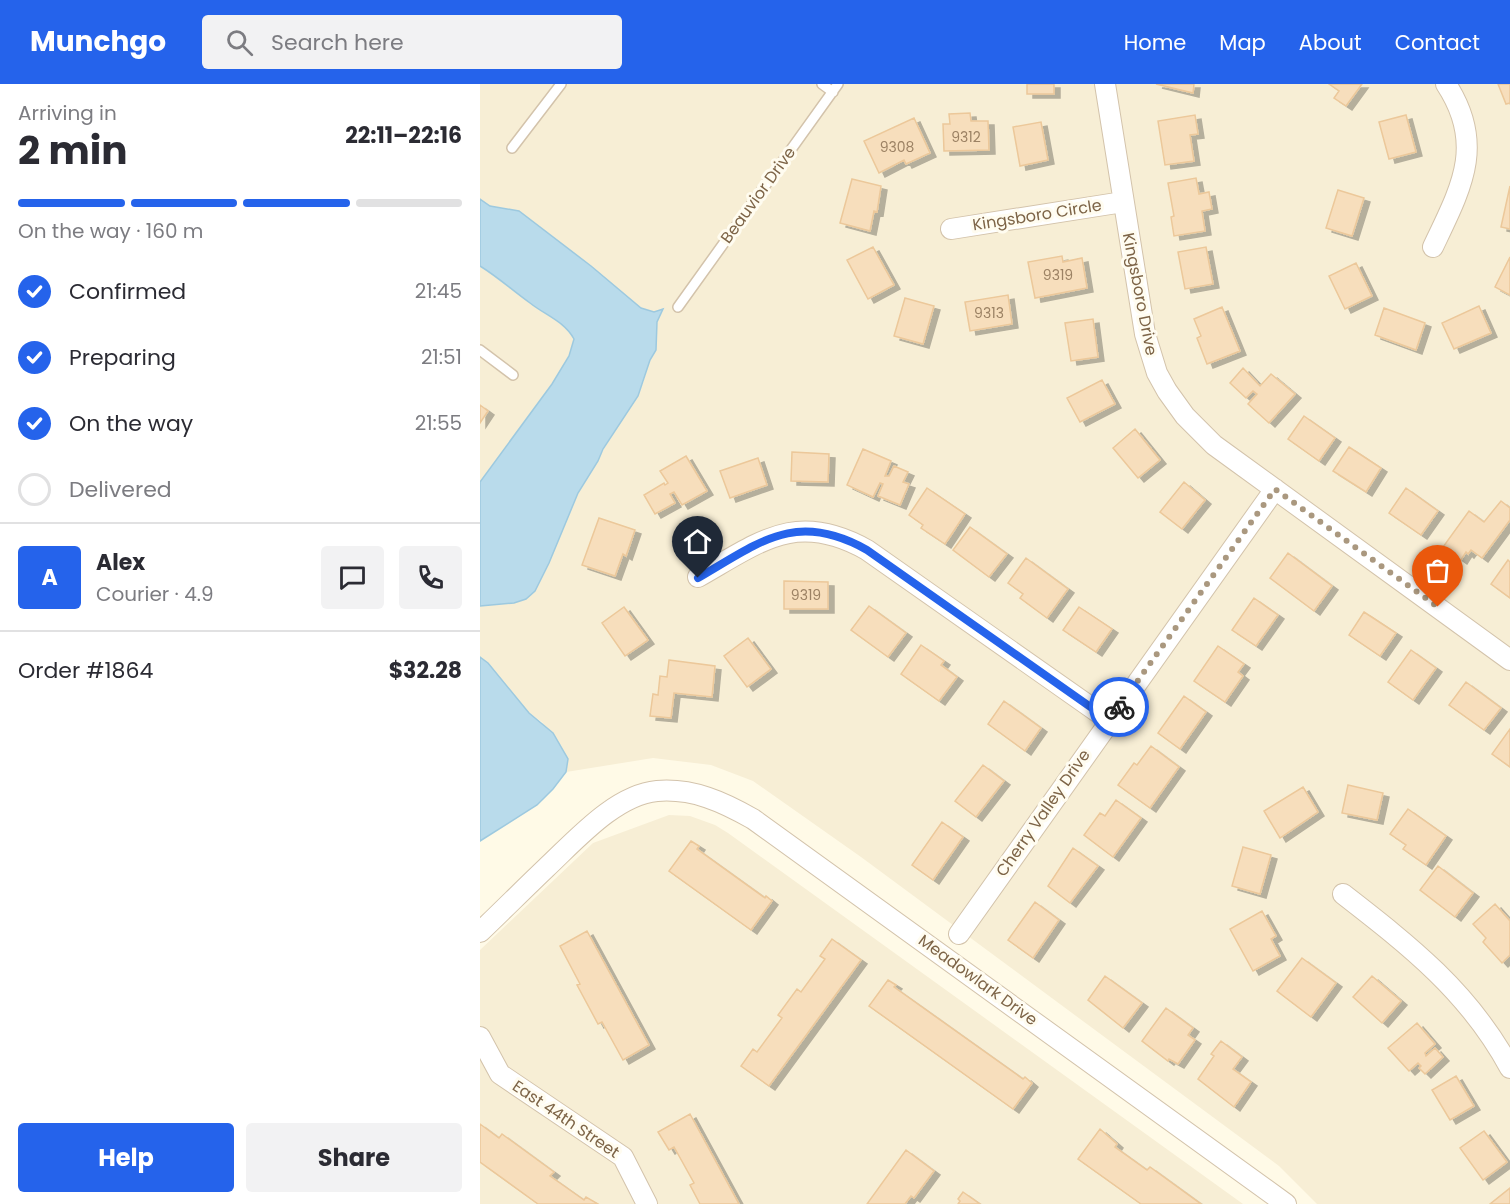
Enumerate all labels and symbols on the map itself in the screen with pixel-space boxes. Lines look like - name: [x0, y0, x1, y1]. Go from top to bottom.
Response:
- house number: 9312: [951, 127, 981, 147]
- house number: 9308: [880, 137, 915, 157]
- street label: Beauvior Drive: [715, 142, 801, 248]
- street label: Kingsboro Circle: [971, 193, 1103, 237]
- street label: Kingsboro Drive: [1117, 231, 1163, 357]
- house number: 9319: [1043, 265, 1073, 285]
- house number: 9313: [974, 303, 1004, 323]
- pin: [672, 516, 723, 578]
- pin: [1412, 545, 1463, 607]
- house number: 9319: [791, 585, 821, 605]
- courier: [1089, 677, 1149, 737]
- street label: Cherry Valley Drive: [990, 745, 1096, 881]
- street label: Meadowlark Drive: [914, 929, 1042, 1031]
- street label: East 44th Street: [508, 1075, 624, 1164]

